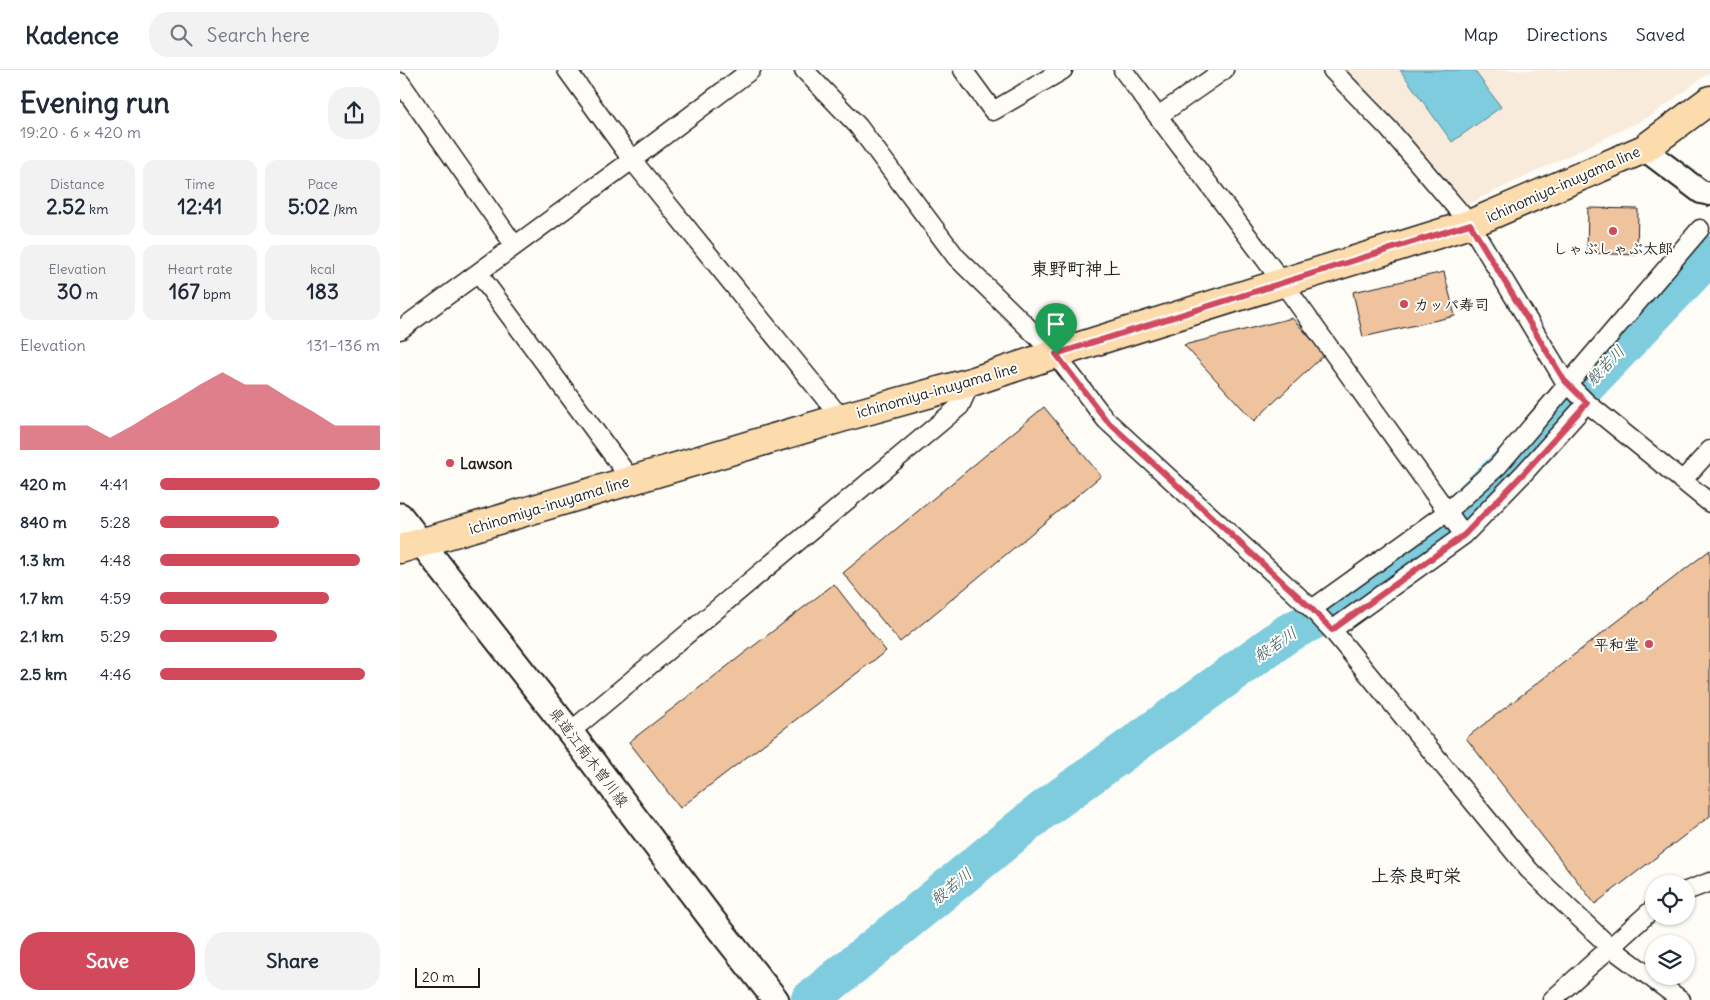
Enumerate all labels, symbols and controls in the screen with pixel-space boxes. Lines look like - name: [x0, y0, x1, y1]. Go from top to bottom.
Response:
- search box: [149, 12, 499, 57]
- text: Kadence: [25, 20, 119, 50]
- icon: search: [167, 21, 195, 49]
- text: Search here: [207, 23, 310, 47]
- text: Map: [1463, 23, 1498, 46]
- text: Directions: [1526, 23, 1608, 46]
- text: Saved: [1636, 23, 1685, 46]
- text: Evening run: [20, 85, 170, 121]
- button: share: [328, 87, 380, 139]
- text: 19:20 · 6 × 420 m: [20, 122, 141, 142]
- street label: ichinomiya-inuyama line: [1483, 141, 1643, 227]
- text: Distance: [50, 175, 105, 193]
- text: Time: [185, 175, 215, 193]
- text: Pace: [307, 175, 338, 193]
- text: 2.52: [46, 193, 86, 220]
- text: 12:41: [178, 193, 222, 220]
- text: 5:02: [288, 193, 330, 220]
- text: km: [86, 200, 108, 218]
- text: /km: [330, 200, 358, 218]
- marker: しゃぶしゃぶ太郎: [1607, 225, 1619, 237]
- place label: しゃぶしゃぶ太郎: [1553, 239, 1673, 258]
- district label: 東野町神上: [1031, 257, 1121, 280]
- text: Elevation: [49, 260, 106, 278]
- text: Heart rate: [168, 260, 232, 278]
- text: kcal: [310, 260, 335, 278]
- text: 30: [57, 278, 82, 305]
- text: 167: [169, 278, 200, 305]
- text: 183: [306, 278, 339, 305]
- text: m: [82, 285, 98, 303]
- text: bpm: [200, 285, 231, 303]
- place label: カッパ寿司: [1414, 295, 1489, 314]
- marker: カッパ寿司: [1398, 298, 1410, 310]
- pin: [1035, 303, 1077, 354]
- icon: arrive: [1042, 310, 1070, 338]
- text: Elevation: [20, 335, 86, 355]
- text: 131–136 m: [307, 335, 380, 355]
- water label: 般若川: [1581, 341, 1629, 389]
- street label: ichinomiya-inuyama line: [854, 358, 1020, 422]
- place label: Lawson: [460, 454, 513, 473]
- marker: Lawson: [444, 457, 456, 469]
- street label: ichinomiya-inuyama line: [467, 472, 631, 538]
- text: 420 m: [20, 474, 66, 494]
- text: 4:41: [100, 474, 128, 494]
- text: 840 m: [20, 512, 67, 532]
- text: 5:28: [100, 512, 131, 532]
- text: 1.3 km: [20, 550, 65, 570]
- text: 4:48: [100, 550, 131, 570]
- text: 1.7 km: [20, 588, 64, 608]
- text: 4:59: [100, 588, 131, 608]
- water label: 般若川: [1250, 622, 1300, 666]
- text: 2.1 km: [20, 626, 64, 646]
- text: 5:29: [100, 626, 131, 646]
- place label: 平和堂: [1594, 635, 1639, 654]
- marker: 平和堂: [1643, 638, 1655, 650]
- text: 2.5 km: [20, 664, 67, 684]
- text: 4:46: [100, 664, 131, 684]
- street label: 県道江南木曽川線: [545, 703, 633, 811]
- water label: 般若川: [926, 863, 976, 909]
- district label: 上奈良町栄: [1371, 864, 1461, 887]
- map controls: [1645, 875, 1695, 985]
- button: locate: [1645, 875, 1695, 925]
- button: Save: [20, 932, 195, 990]
- button: Share: [205, 932, 380, 990]
- button: layers: [1645, 935, 1695, 985]
- scale bar: [415, 965, 480, 988]
- text: 20 m: [422, 968, 455, 986]

